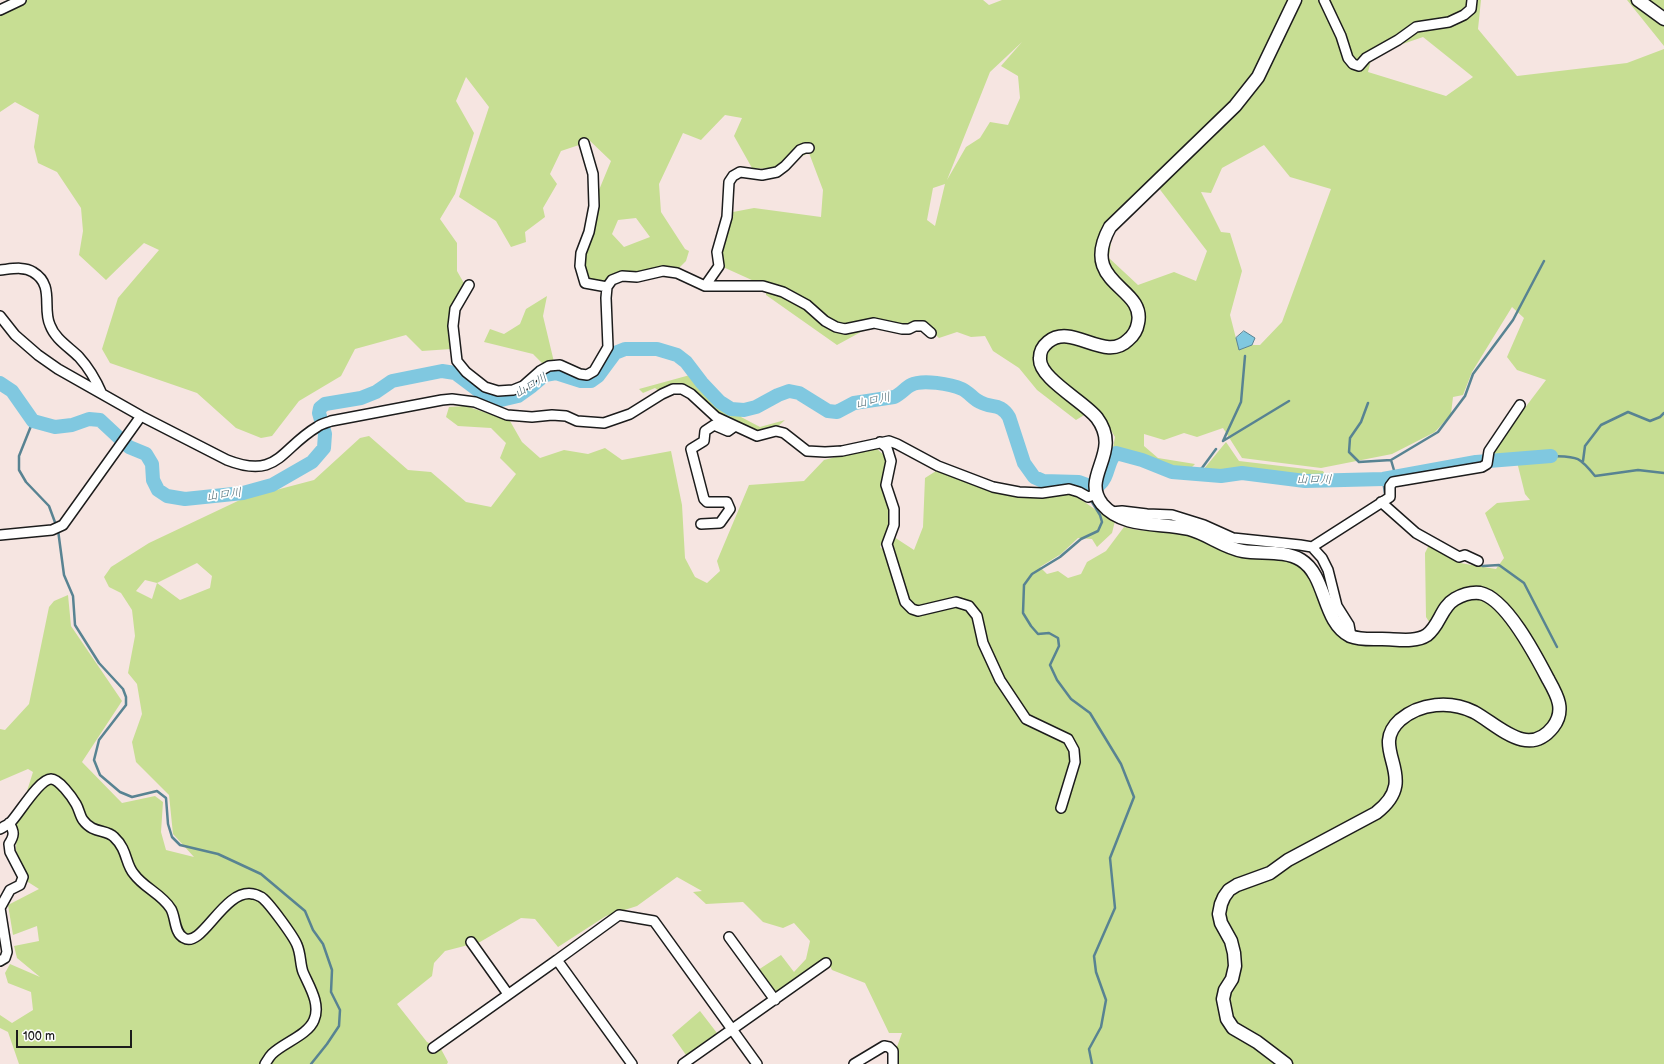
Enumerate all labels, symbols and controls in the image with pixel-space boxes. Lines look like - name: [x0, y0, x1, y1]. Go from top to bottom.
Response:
- water label: 山口川: [512, 371, 550, 401]
- water label: 山口川: [854, 390, 892, 412]
- water label: 山口川: [1296, 472, 1332, 488]
- water label: 山口川: [205, 486, 243, 504]
- scale bar: [18, 1022, 134, 1048]
- text: 100 m: [23, 1029, 55, 1044]

